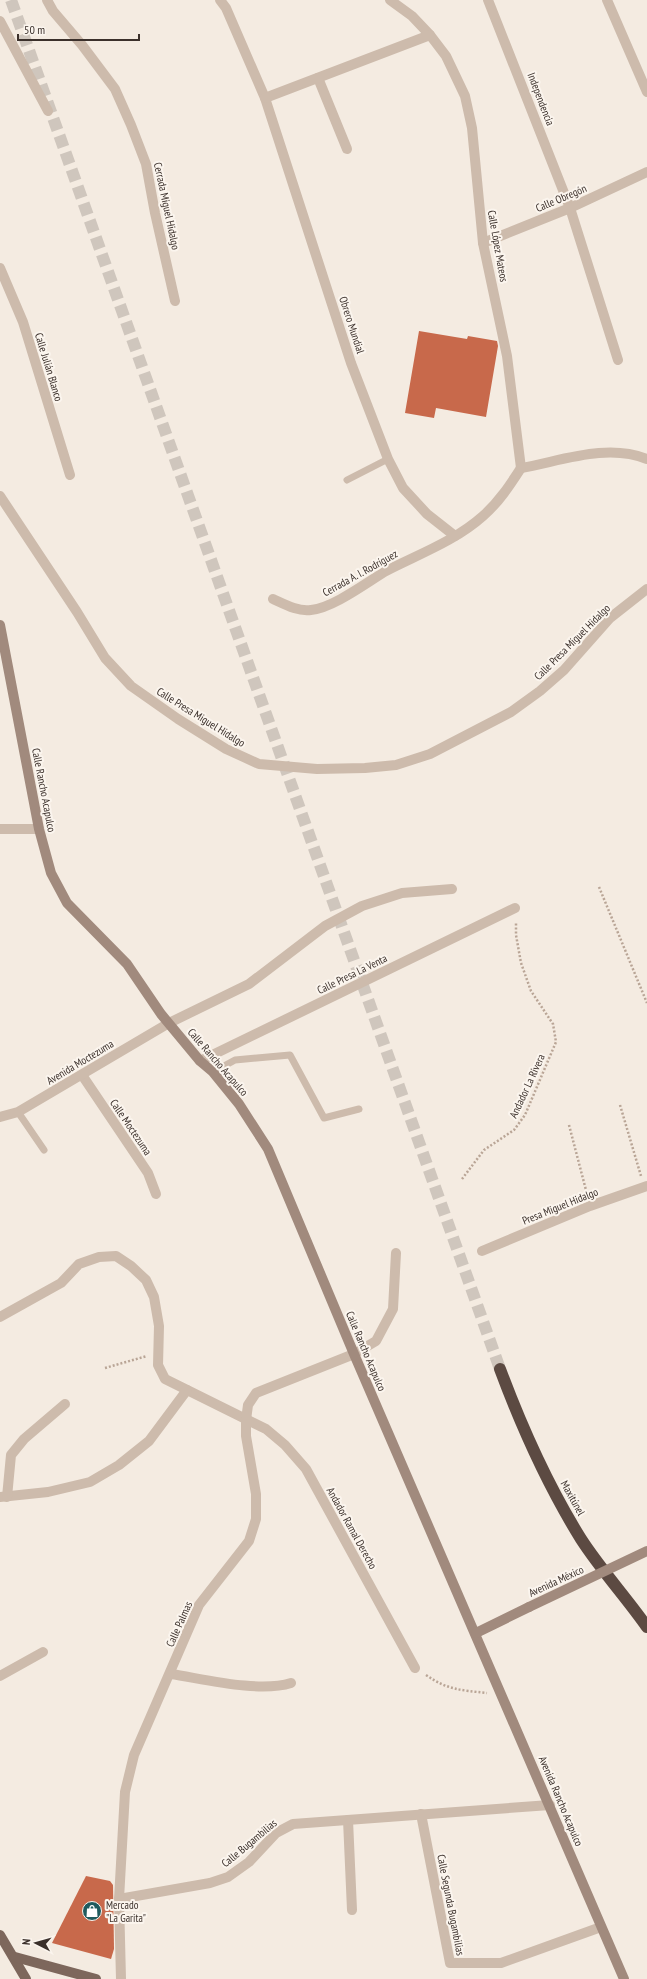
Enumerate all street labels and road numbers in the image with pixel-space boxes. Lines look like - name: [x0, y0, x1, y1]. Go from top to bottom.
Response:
- street label: Independencia: [524, 70, 558, 128]
- street label: Cerrada Miguel Hidalgo: [151, 161, 183, 251]
- street label: Calle Obregón: [533, 181, 589, 215]
- street label: Calle López Mateos: [485, 209, 511, 283]
- street label: Obrero Mundial: [336, 295, 368, 356]
- street label: Calle Julián Blanco: [32, 331, 66, 403]
- street label: Cerrada A. I. Rodríguez: [320, 547, 400, 599]
- street label: Calle Presa Miguel Hidalgo: [531, 601, 613, 683]
- street label: Calle Presa Miguel Hidalgo: [154, 684, 248, 750]
- street label: Calle Rancho Acapulco: [29, 747, 59, 833]
- street label: Calle Presa La Venta: [315, 951, 389, 997]
- street label: Calle Rancho Acapulco: [185, 1025, 251, 1099]
- street label: Avenida Moctezuma: [44, 1036, 116, 1088]
- street label: Andador La Rivera: [506, 1052, 548, 1120]
- street label: Calle Moctezuma: [107, 1096, 155, 1158]
- street label: Presa Miguel Hidalgo: [520, 1184, 600, 1228]
- street label: Calle Rancho Acapulco: [343, 1309, 389, 1393]
- street label: Maxitúnel: [558, 1478, 589, 1518]
- street label: Andador Ramal Derecho: [324, 1485, 380, 1572]
- street label: Avenida México: [526, 1562, 586, 1600]
- street label: Calle Palmas: [163, 1599, 195, 1649]
- street label: Avenida Rancho Acapulco: [536, 1754, 586, 1848]
- street label: Calle Bugambilias: [219, 1816, 280, 1870]
- street label: Calle Segunda Bugambilias: [434, 1853, 468, 1957]

